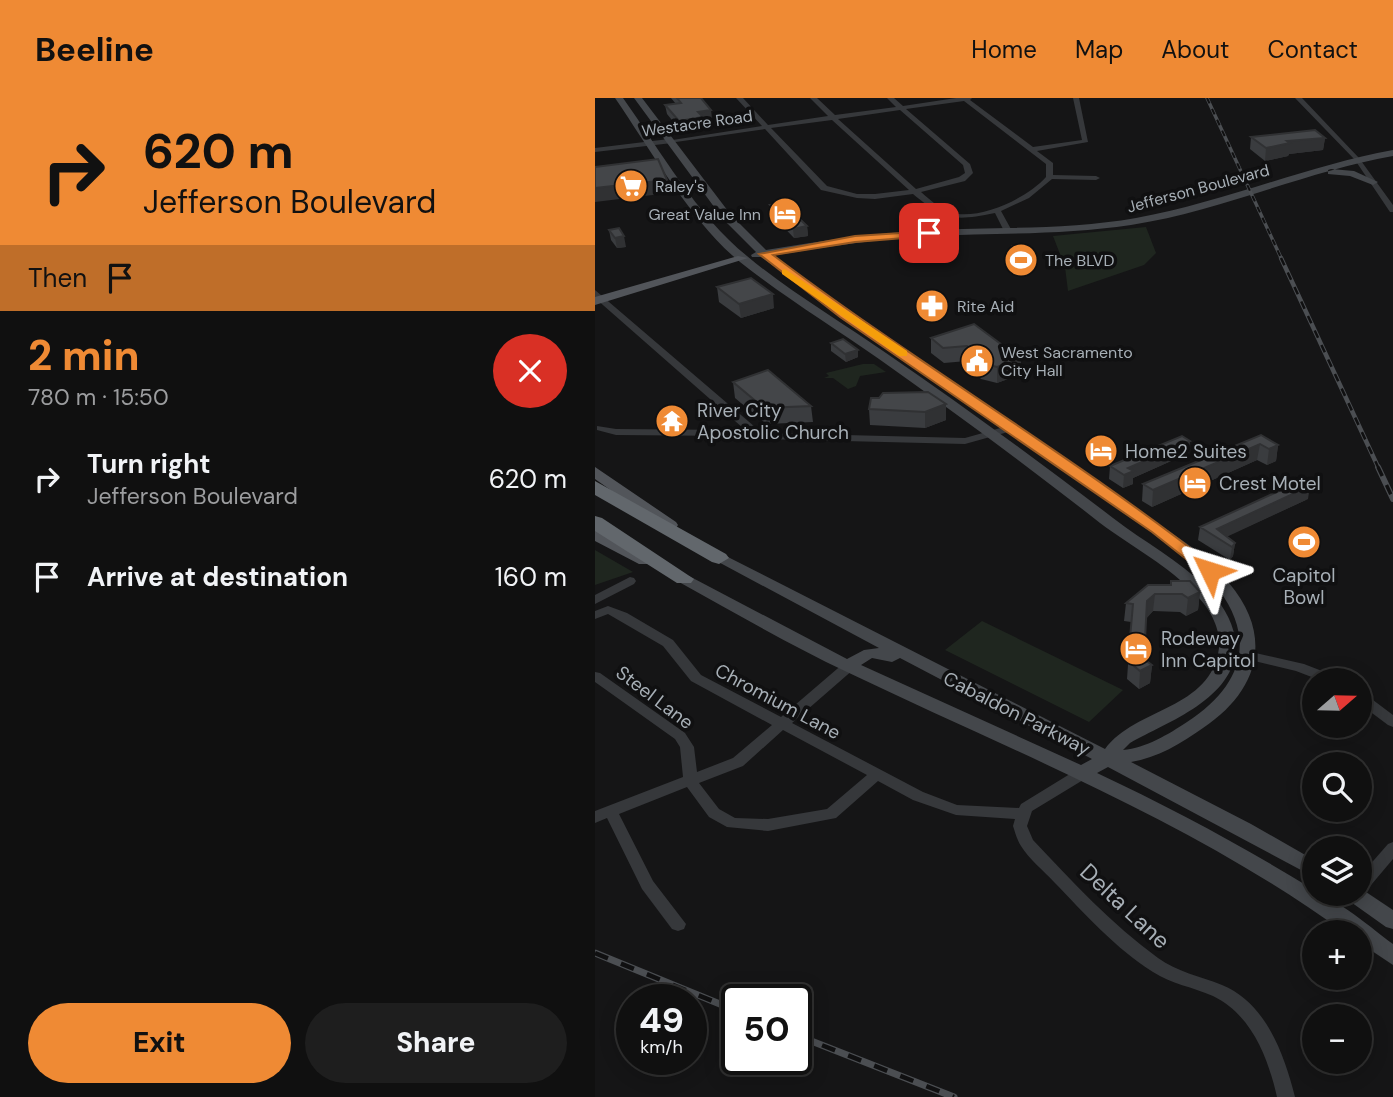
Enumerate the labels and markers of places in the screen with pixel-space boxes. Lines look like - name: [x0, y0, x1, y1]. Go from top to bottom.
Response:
- supermarket icon: Raley's: [612, 167, 650, 205]
- place label: Raley's: [655, 176, 705, 197]
- hotel icon: Great Value Inn: [766, 195, 804, 233]
- pin: [899, 203, 959, 263]
- place label: Great Value Inn: [648, 204, 761, 225]
- sports icon: The BLVD: [1002, 241, 1040, 279]
- place label: The BLVD: [1045, 250, 1114, 271]
- pharmacy icon: Rite Aid: [913, 287, 951, 325]
- place label: Rite Aid: [957, 296, 1014, 317]
- public building icon: West Sacramento City Hall: [958, 342, 996, 380]
- place label: West Sacramento City Hall: [1001, 342, 1133, 381]
- place label: River City Apostolic Church: [697, 398, 849, 445]
- temple icon: River City Apostolic Church: [653, 402, 691, 440]
- hotel icon: Home2 Suites: [1082, 432, 1120, 470]
- place label: Home2 Suites: [1125, 439, 1247, 464]
- hotel icon: Crest Motel: [1176, 464, 1214, 502]
- place label: Crest Motel: [1219, 471, 1321, 496]
- sports icon: Capitol Bowl: [1285, 523, 1323, 561]
- place label: Capitol Bowl: [1272, 563, 1336, 610]
- place label: Rodeway Inn Capitol: [1161, 626, 1255, 673]
- hotel icon: Rodeway Inn Capitol: [1117, 630, 1155, 668]

